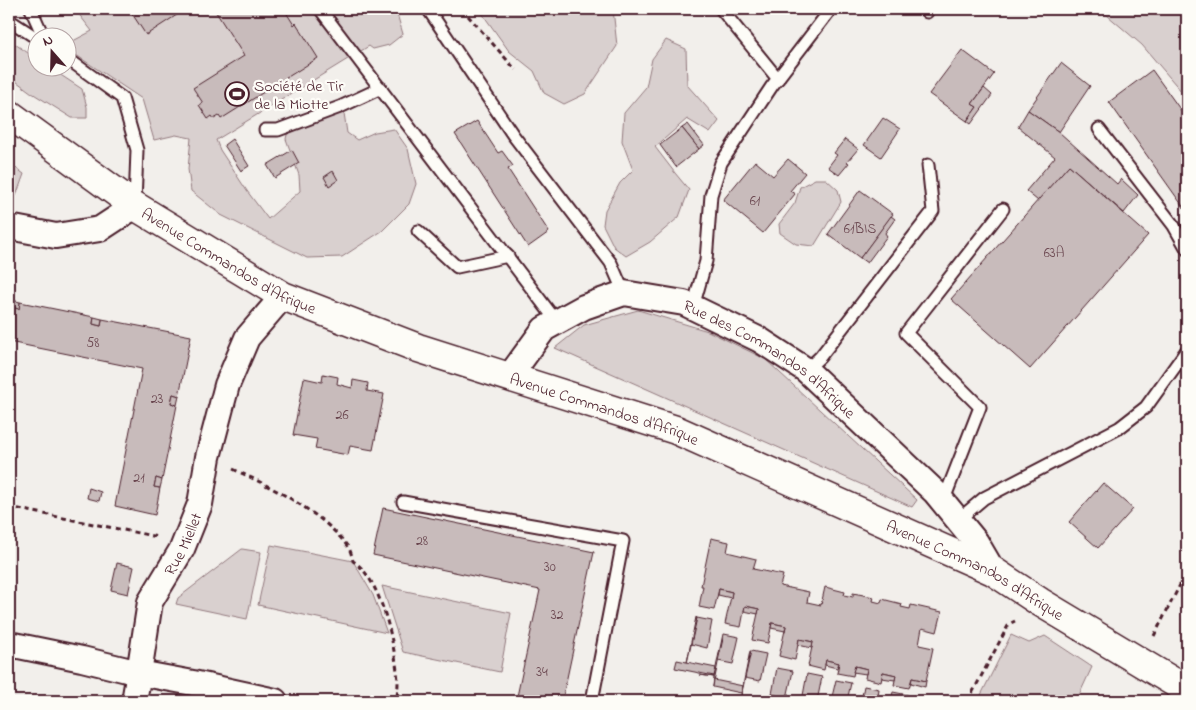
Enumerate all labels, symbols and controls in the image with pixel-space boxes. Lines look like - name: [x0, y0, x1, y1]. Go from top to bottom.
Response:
- north arrow: [28, 28, 78, 78]
- text: N: [40, 30, 56, 53]
- place label: Société de Tir de la Miotte: [254, 75, 343, 117]
- sports icon: Société de Tir de la Miotte: [224, 81, 250, 107]
- house number: 61: [750, 191, 761, 212]
- street label: Avenue Commandos d'Afrique: [136, 203, 320, 322]
- house number: 61BIS: [844, 219, 876, 240]
- house number: 63A: [1044, 243, 1064, 264]
- street label: Rue des Commandos d'Afrique: [679, 294, 861, 426]
- house number: 58: [86, 333, 100, 354]
- street label: Avenue Commandos d'Afrique: [506, 368, 703, 453]
- house number: 23: [151, 389, 164, 410]
- house number: 26: [335, 405, 349, 426]
- house number: 21: [133, 468, 145, 489]
- street label: Rue Miellet: [159, 509, 210, 581]
- street label: Avenue Commandos d'Afrique: [882, 515, 1068, 628]
- house number: 28: [416, 531, 428, 552]
- house number: 30: [544, 557, 556, 578]
- house number: 32: [551, 605, 563, 626]
- house number: 34: [536, 662, 548, 683]

